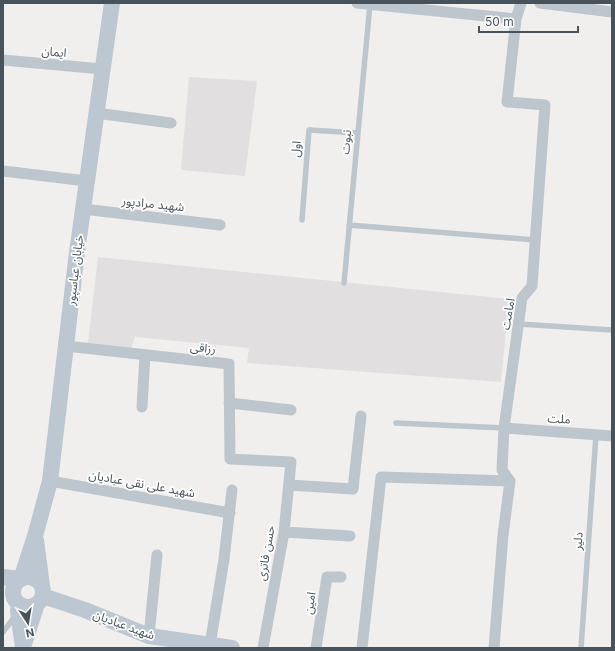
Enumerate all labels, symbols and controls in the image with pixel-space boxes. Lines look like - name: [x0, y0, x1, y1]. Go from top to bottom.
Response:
- scale bar: [479, 8, 578, 34]
- text: 50 m: [485, 14, 514, 29]
- street label: ایمان: [41, 43, 67, 60]
- street label: نبوت: [337, 129, 354, 155]
- street label: اول: [287, 140, 304, 158]
- street label: شهید مرادپور: [120, 193, 185, 215]
- street label: خیابان عباسپور: [63, 234, 87, 307]
- street label: امامت: [497, 297, 518, 331]
- street label: رزاقی: [190, 339, 217, 356]
- street label: ملت: [547, 410, 571, 427]
- street label: شهید علی نقی عبادیان: [88, 467, 196, 500]
- street label: حسن فاتری: [253, 524, 278, 582]
- street label: دلیر: [569, 531, 586, 552]
- street label: امین: [300, 591, 319, 615]
- north arrow: [8, 603, 48, 643]
- street label: شهید عبادیان: [91, 606, 157, 643]
- text: N: [25, 625, 36, 641]

